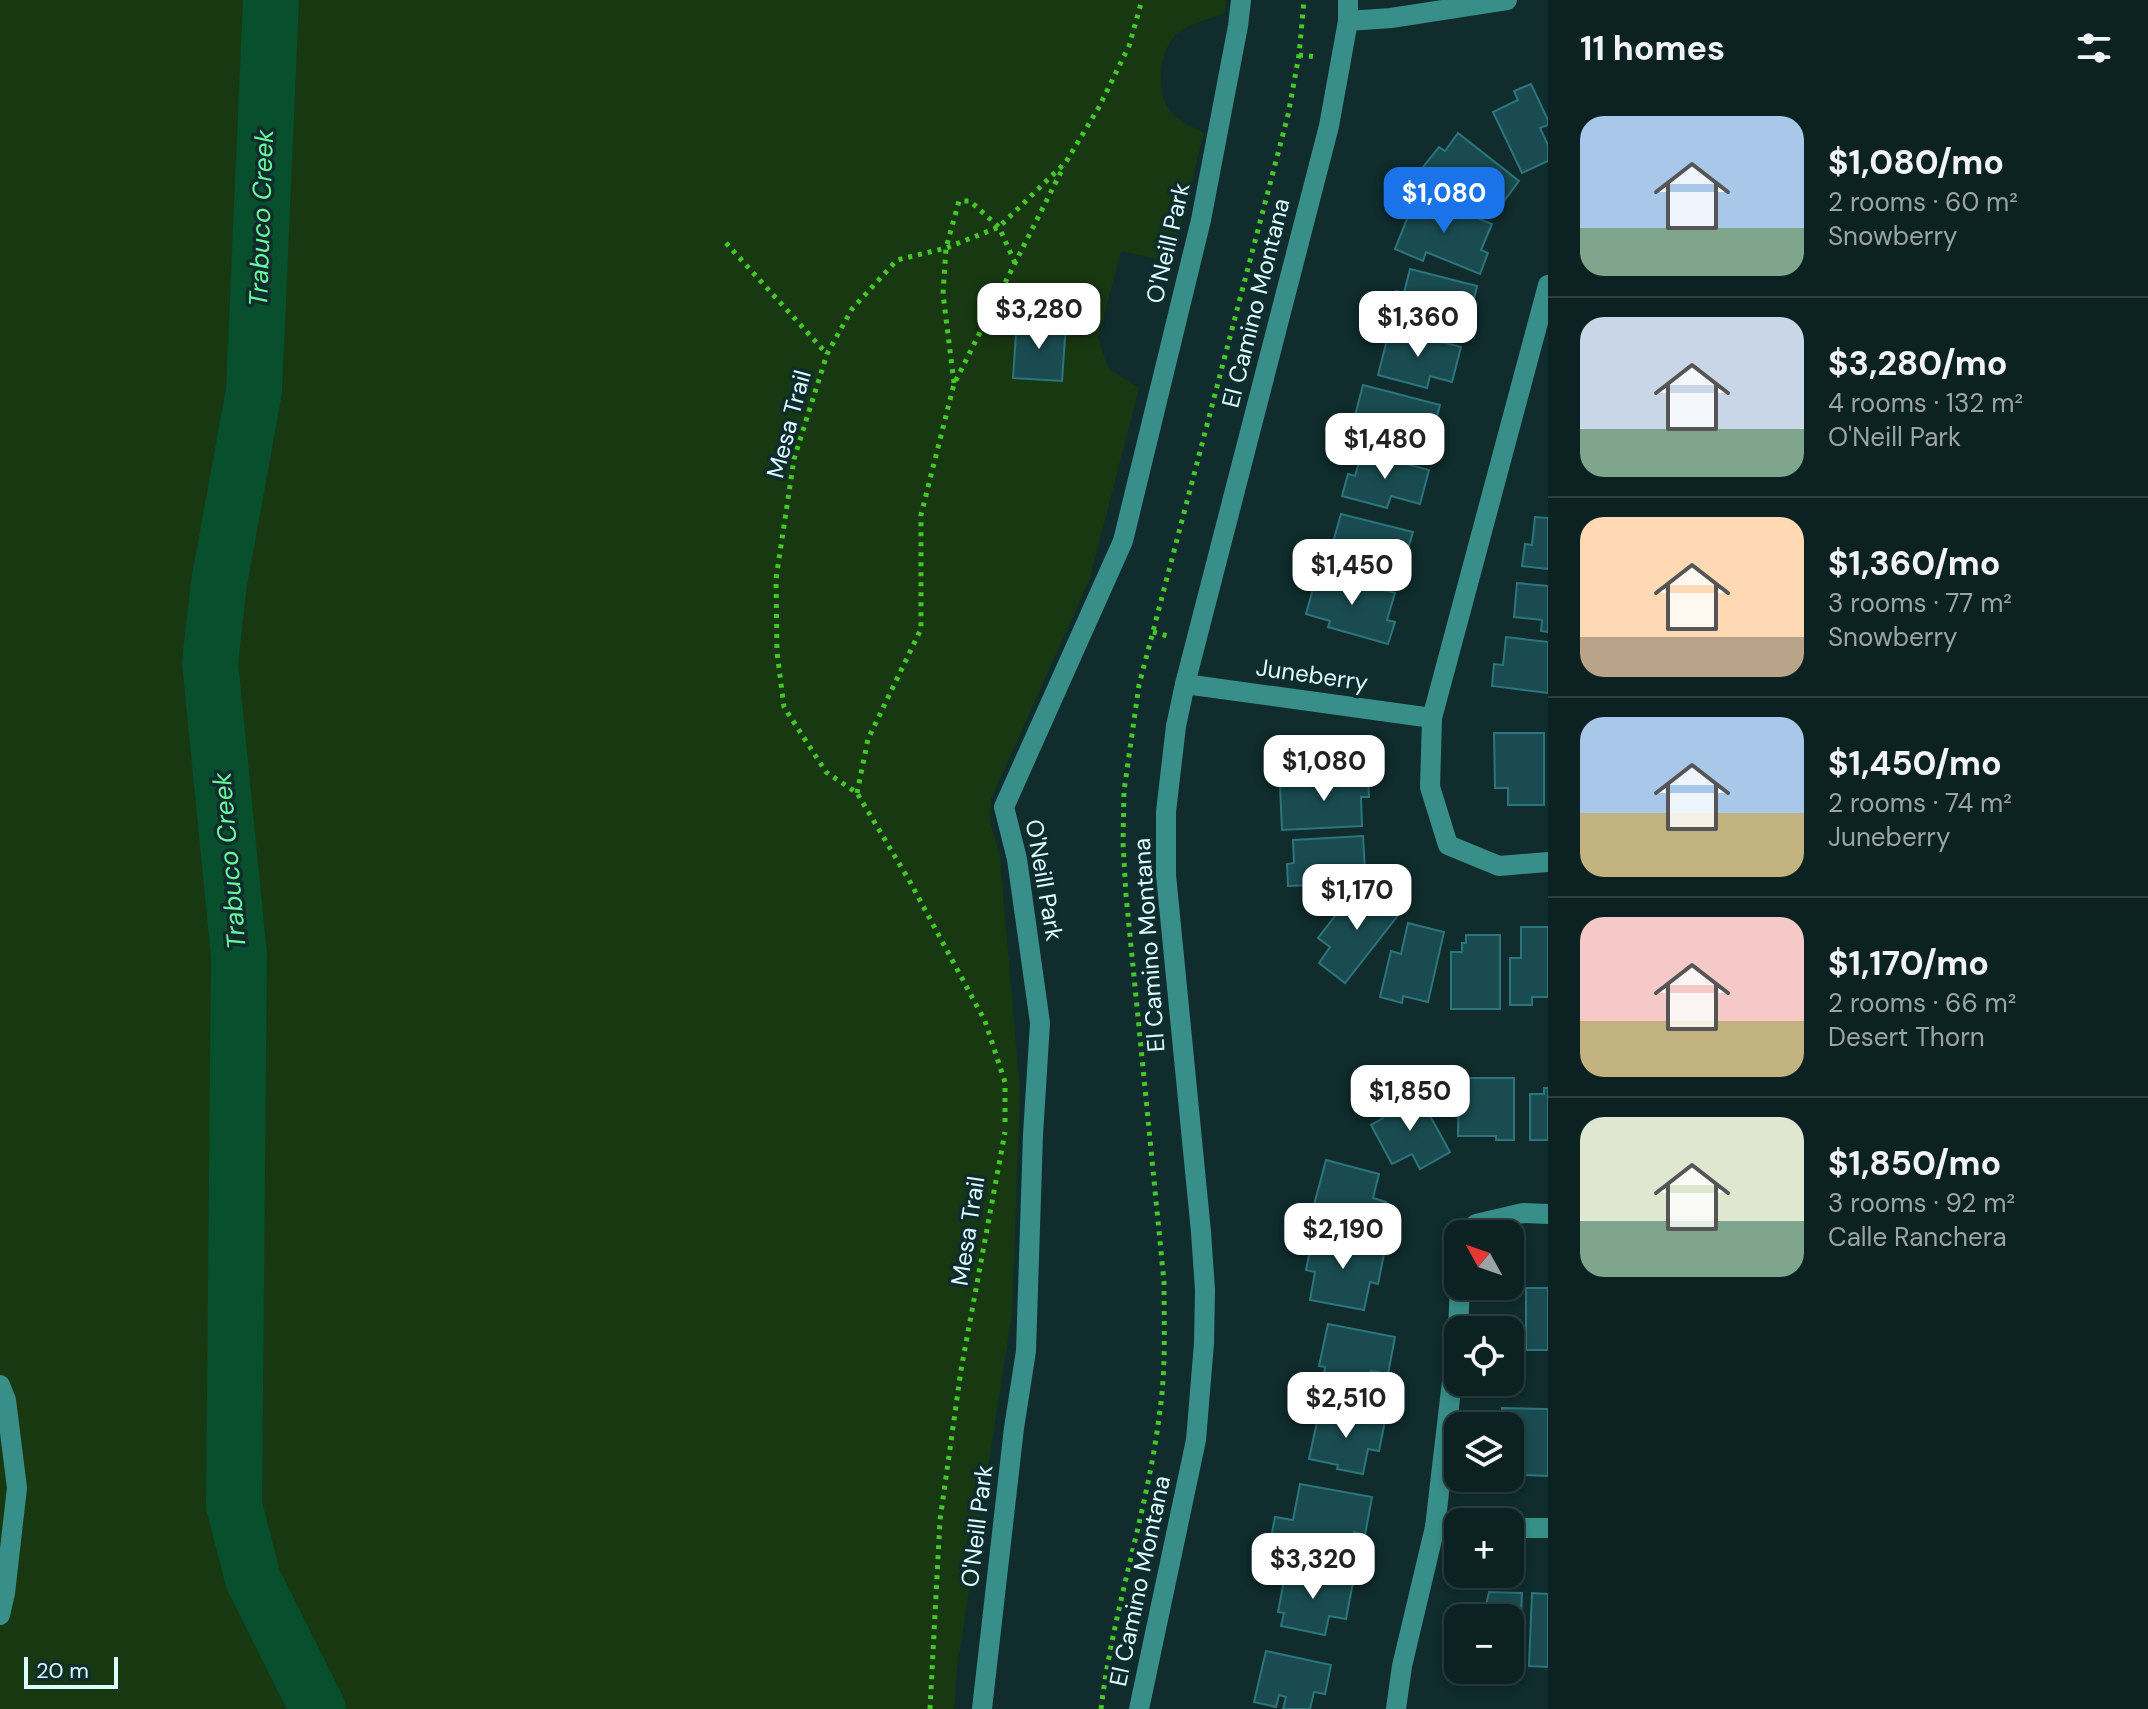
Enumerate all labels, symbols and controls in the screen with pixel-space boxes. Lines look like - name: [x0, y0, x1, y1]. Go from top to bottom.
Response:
- text: 11 homes: [1580, 26, 1725, 71]
- icon: filters: [2072, 26, 2116, 70]
- water label: Trabuco Creek: [241, 128, 281, 307]
- text: $1,080/mo: [1828, 140, 2004, 185]
- icon: home: [1644, 148, 1740, 244]
- pin: $1,080: [1379, 167, 1509, 235]
- text: $1,080: [1402, 176, 1486, 210]
- street label: O'Neill Park: [1139, 180, 1196, 306]
- text: 2 rooms · 60 m²: [1828, 185, 2018, 219]
- street label: El Camino Montana: [1215, 195, 1297, 411]
- text: Snowberry: [1828, 219, 1958, 253]
- pin: $3,280: [974, 283, 1104, 351]
- pin: $1,360: [1353, 291, 1483, 359]
- text: $3,280: [995, 292, 1083, 326]
- text: $1,360: [1377, 300, 1459, 334]
- text: $3,280/mo: [1828, 341, 2007, 386]
- icon: home: [1644, 349, 1740, 445]
- street label: Mesa Trail: [759, 367, 818, 481]
- text: 4 rooms · 132 m²: [1828, 386, 2023, 420]
- pin: $1,480: [1320, 413, 1450, 481]
- text: O'Neill Park: [1828, 420, 1961, 454]
- text: $1,480: [1343, 422, 1427, 456]
- pin: $1,450: [1287, 539, 1417, 607]
- text: $1,360/mo: [1828, 541, 2001, 586]
- text: $1,450: [1311, 548, 1393, 582]
- icon: home: [1644, 549, 1740, 645]
- text: 3 rooms · 77 m²: [1828, 586, 2012, 620]
- text: Snowberry: [1828, 620, 1958, 654]
- street label: Juneberry: [1254, 651, 1370, 698]
- pin: $1,080: [1259, 735, 1389, 803]
- text: $1,450/mo: [1828, 741, 2002, 786]
- text: $1,080: [1282, 744, 1366, 778]
- icon: home: [1644, 749, 1740, 845]
- water label: Trabuco Creek: [204, 770, 254, 951]
- text: 2 rooms · 74 m²: [1828, 786, 2012, 820]
- street label: O'Neill Park: [1019, 817, 1070, 943]
- text: Juneberry: [1828, 820, 1950, 854]
- street label: El Camino Montana: [1126, 837, 1171, 1053]
- pin: $1,170: [1292, 864, 1422, 932]
- text: $1,170: [1320, 873, 1394, 907]
- text: $1,170/mo: [1828, 941, 1989, 986]
- icon: home: [1644, 949, 1740, 1045]
- text: 2 rooms · 66 m²: [1828, 986, 2016, 1020]
- text: Desert Thorn: [1828, 1020, 1985, 1054]
- pin: $1,850: [1345, 1065, 1475, 1133]
- text: $1,850: [1369, 1074, 1451, 1108]
- text: $1,850/mo: [1828, 1141, 2001, 1186]
- icon: home: [1644, 1149, 1740, 1245]
- street label: Mesa Trail: [944, 1174, 991, 1288]
- text: 3 rooms · 92 m²: [1828, 1186, 2015, 1220]
- pin: $2,190: [1278, 1203, 1408, 1271]
- text: $2,190: [1302, 1212, 1384, 1246]
- north arrow: [1444, 1220, 1524, 1300]
- map controls: [1444, 1220, 1524, 1684]
- text: Calle Ranchera: [1828, 1220, 2007, 1254]
- button: locate: [1444, 1316, 1524, 1396]
- pin: $2,510: [1281, 1372, 1411, 1440]
- text: $2,510: [1305, 1381, 1387, 1415]
- button: layers: [1444, 1412, 1524, 1492]
- street label: O'Neill Park: [954, 1463, 999, 1589]
- street label: El Camino Montana: [1102, 1473, 1177, 1689]
- button: +: [1444, 1508, 1524, 1588]
- pin: $3,320: [1248, 1533, 1378, 1601]
- text: $3,320: [1270, 1542, 1356, 1576]
- button: −: [1444, 1604, 1524, 1684]
- scale bar: [24, 1653, 118, 1689]
- text: 20 m: [36, 1656, 89, 1685]

